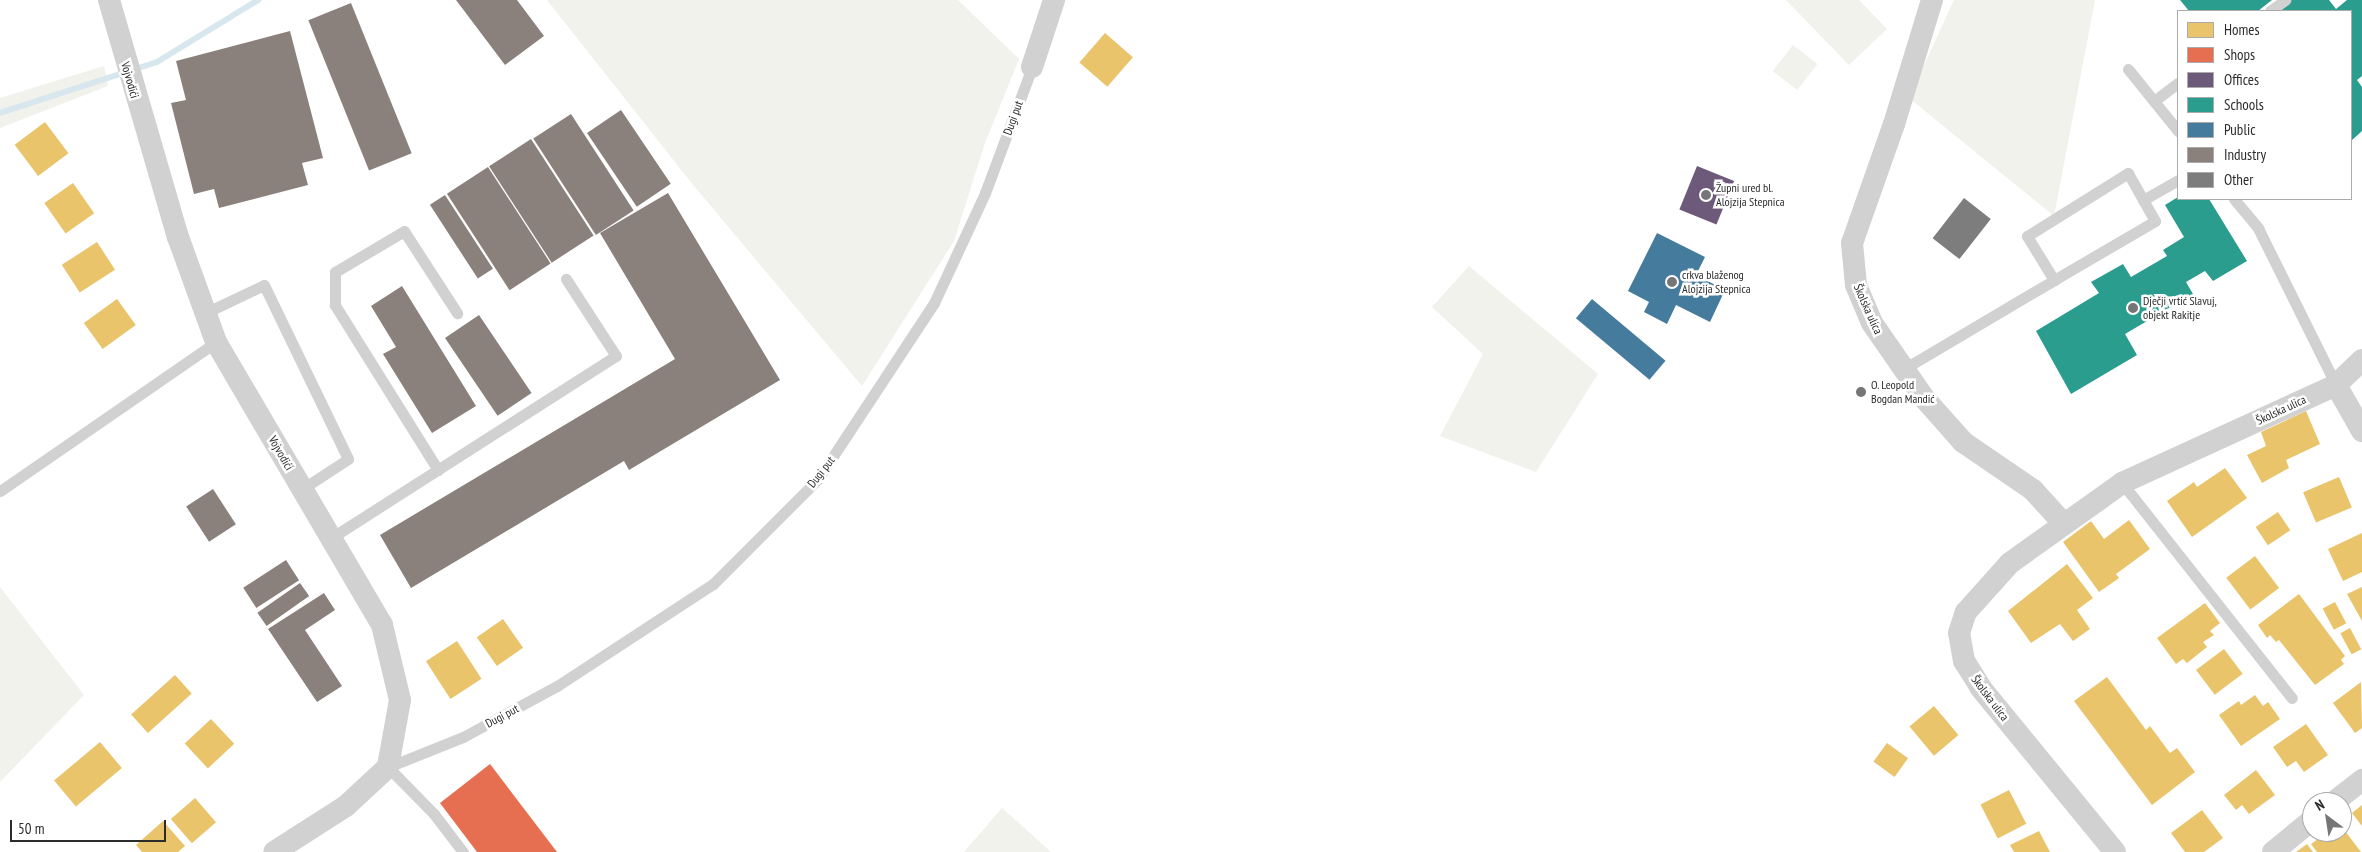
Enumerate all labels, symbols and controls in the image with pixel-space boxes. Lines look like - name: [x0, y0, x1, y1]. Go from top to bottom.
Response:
- legend: [2177, 10, 2352, 200]
- text: Homes: [2224, 20, 2260, 39]
- text: Shops: [2224, 45, 2255, 64]
- street label: Vojvodići: [118, 60, 142, 100]
- text: Offices: [2224, 70, 2259, 89]
- text: Schools: [2224, 95, 2264, 114]
- street label: Dugi put: [1000, 99, 1026, 137]
- text: Public: [2224, 120, 2255, 139]
- text: Industry: [2224, 145, 2266, 164]
- text: Other: [2224, 170, 2253, 189]
- place label: Župni ured bl. Alojzija Stepnica: [1716, 181, 1785, 209]
- marker: Župni ured bl. Alojzija Stepnica: [1700, 189, 1712, 201]
- place label: crkva blaženog Alojzija Stepnica: [1682, 268, 1751, 296]
- marker: crkva blaženog Alojzija Stepnica: [1666, 276, 1678, 288]
- street label: Školska ulica: [1851, 282, 1885, 336]
- place label: Dječji vrtić Slavuj, objekt Rakitje: [2143, 294, 2217, 322]
- marker: Dječji vrtić Slavuj, objekt Rakitje: [2127, 302, 2139, 314]
- place label: O. Leopold Bogdan Mandić: [1871, 378, 1935, 406]
- marker: O. Leopold Bogdan Mandić: [1855, 386, 1867, 398]
- street label: Školska ulica: [2254, 392, 2308, 428]
- street label: Vojvodići: [265, 433, 297, 473]
- street label: Dugi put: [804, 454, 838, 490]
- street label: Školska ulica: [1968, 672, 2012, 724]
- street label: Dugi put: [483, 701, 521, 731]
- north arrow: [2302, 792, 2352, 842]
- text: N: [2312, 795, 2328, 815]
- scale bar: [12, 810, 169, 842]
- text: 50 m: [18, 819, 44, 838]

